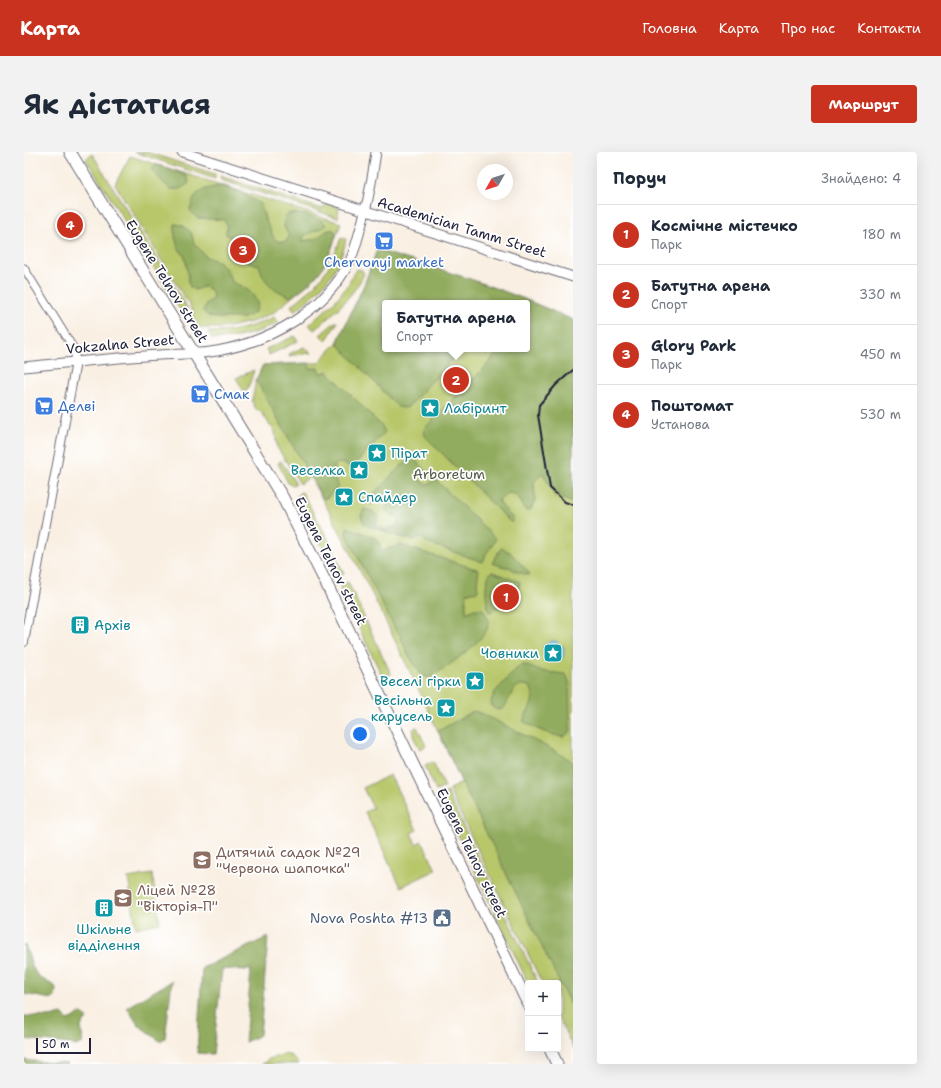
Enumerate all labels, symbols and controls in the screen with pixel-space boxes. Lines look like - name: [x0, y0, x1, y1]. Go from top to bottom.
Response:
- text: Карта: [20, 16, 80, 41]
- text: Головна: [642, 19, 697, 37]
- text: Карта: [719, 19, 759, 37]
- text: Про нас: [781, 19, 835, 37]
- text: Контакти: [857, 19, 921, 37]
- text: Як дістатися: [24, 85, 211, 123]
- button: Маршрут: [811, 85, 917, 123]
- north arrow: [477, 164, 513, 200]
- text: Поруч: [613, 167, 666, 189]
- text: Знайдено: 4: [821, 170, 901, 187]
- street label: Academician Tamm Street: [375, 193, 549, 261]
- pin: 4: [57, 210, 83, 240]
- street label: Eugene Telnov street: [122, 216, 212, 346]
- text: Космічне містечко: [651, 216, 798, 236]
- text: 1: [623, 226, 629, 243]
- text: 180 m: [862, 226, 901, 243]
- supermarket icon: Chervonyi market: [373, 230, 395, 252]
- pin: 3: [230, 235, 256, 265]
- text: Парк: [651, 236, 682, 253]
- place label: Chervonyi market: [324, 253, 444, 271]
- text: Батутна арена: [651, 276, 770, 296]
- text: 2: [621, 286, 631, 303]
- text: 330 m: [859, 286, 901, 303]
- text: Спорт: [651, 296, 687, 313]
- popup: [382, 300, 530, 352]
- text: Батутна арена: [396, 308, 516, 328]
- text: Спорт: [396, 328, 433, 345]
- street label: Vokzalna Street: [65, 330, 175, 358]
- text: Glory Park: [651, 336, 736, 356]
- text: 3: [621, 346, 631, 363]
- text: 450 m: [860, 346, 901, 363]
- text: Парк: [651, 356, 682, 373]
- pin: 2: [443, 365, 469, 395]
- supermarket icon: Смак: [189, 383, 211, 405]
- place label: Смак: [214, 385, 250, 403]
- supermarket icon: Делві: [33, 395, 55, 417]
- text: Поштомат: [651, 396, 734, 416]
- place label: Делві: [58, 397, 95, 415]
- place icon: Лабіринт: [419, 397, 441, 419]
- place label: Лабіринт: [444, 399, 507, 417]
- text: 4: [621, 406, 631, 423]
- text: 530 m: [860, 406, 901, 423]
- text: Установа: [651, 416, 710, 433]
- place icon: Пірат: [366, 442, 388, 464]
- place label: Пірат: [391, 444, 428, 462]
- place icon: Веселка: [348, 459, 370, 481]
- place label: Веселка: [291, 461, 345, 479]
- park label: Arboretum: [413, 465, 485, 483]
- place icon: Спайдер: [333, 486, 355, 508]
- place label: Спайдер: [358, 488, 417, 506]
- street label: Eugene Telnov street: [291, 494, 371, 628]
- pin: 1: [493, 582, 519, 612]
- building icon: Архів: [69, 614, 91, 636]
- place label: Архів: [94, 616, 131, 634]
- place icon: Човники: [542, 642, 564, 664]
- place label: Човники: [481, 644, 539, 662]
- place icon: Веселі гірки: [464, 670, 486, 692]
- place label: Веселі гірки: [380, 672, 461, 690]
- place label: Весільна карусель: [371, 691, 432, 725]
- place icon: Весільна карусель: [435, 697, 457, 719]
- your location: [350, 724, 370, 744]
- street label: Eugene Telnov street: [433, 785, 511, 921]
- place label: Дитячий садок №29 "Червона шапочка": [216, 843, 361, 877]
- school or university icon: Дитячий садок №29 "Червона шапочка": [191, 849, 213, 871]
- place label: Ліцей №28 "Вікторія-П": [137, 881, 218, 915]
- school or university icon: Ліцей №28 "Вікторія-П": [112, 887, 134, 909]
- building icon: Шкільне відділення: [93, 897, 115, 919]
- public building icon: Nova Poshta #13: [431, 907, 453, 929]
- place label: Nova Poshta #13: [310, 909, 428, 927]
- place label: Шкільне відділення: [68, 920, 140, 954]
- map controls: [525, 980, 561, 1052]
- button: +: [525, 980, 561, 1016]
- button: −: [525, 1016, 561, 1052]
- scale bar: [36, 1036, 91, 1055]
- text: 50 m: [42, 1037, 70, 1052]

